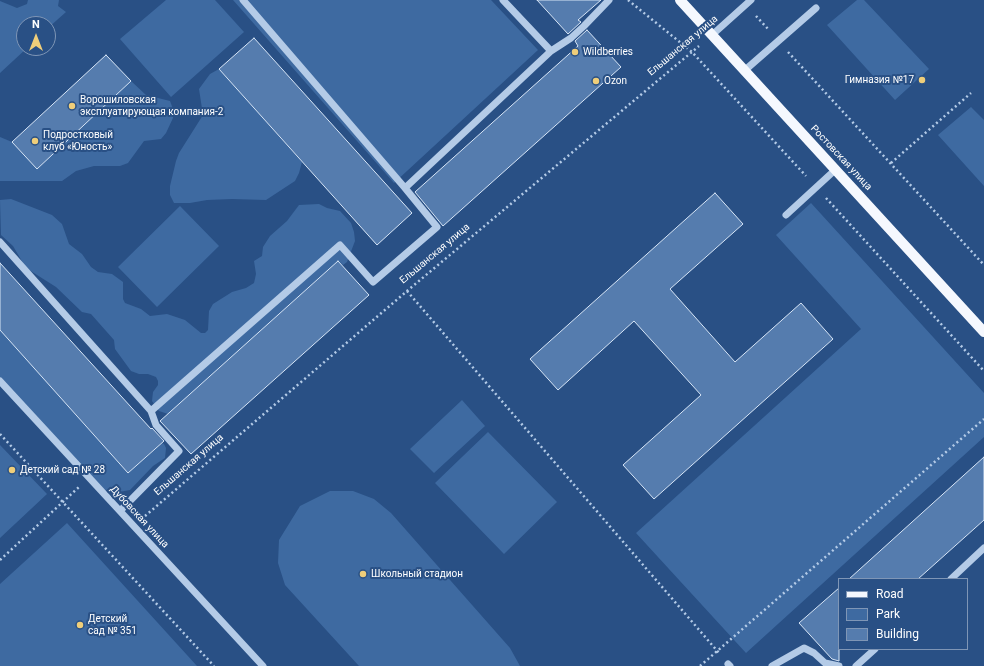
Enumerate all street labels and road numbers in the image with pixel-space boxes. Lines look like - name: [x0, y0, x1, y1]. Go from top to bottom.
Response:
- street label: Ельшанская улица: [646, 13, 720, 79]
- street label: Ростовская улица: [808, 123, 874, 193]
- street label: Ельшанская улица: [398, 221, 472, 287]
- street label: Ельшанская улица: [152, 432, 226, 498]
- street label: Дубовская улица: [107, 483, 171, 551]

